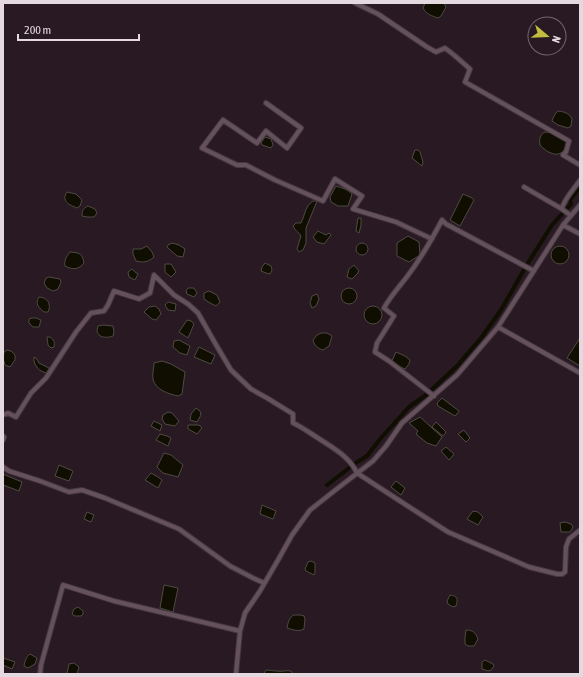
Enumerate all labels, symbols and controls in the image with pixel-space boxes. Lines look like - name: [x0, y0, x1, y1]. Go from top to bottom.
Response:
- scale bar: [18, 16, 139, 42]
- north arrow: [527, 16, 567, 56]
- text: 200 m: [24, 23, 51, 37]
- text: N: [550, 34, 563, 44]

